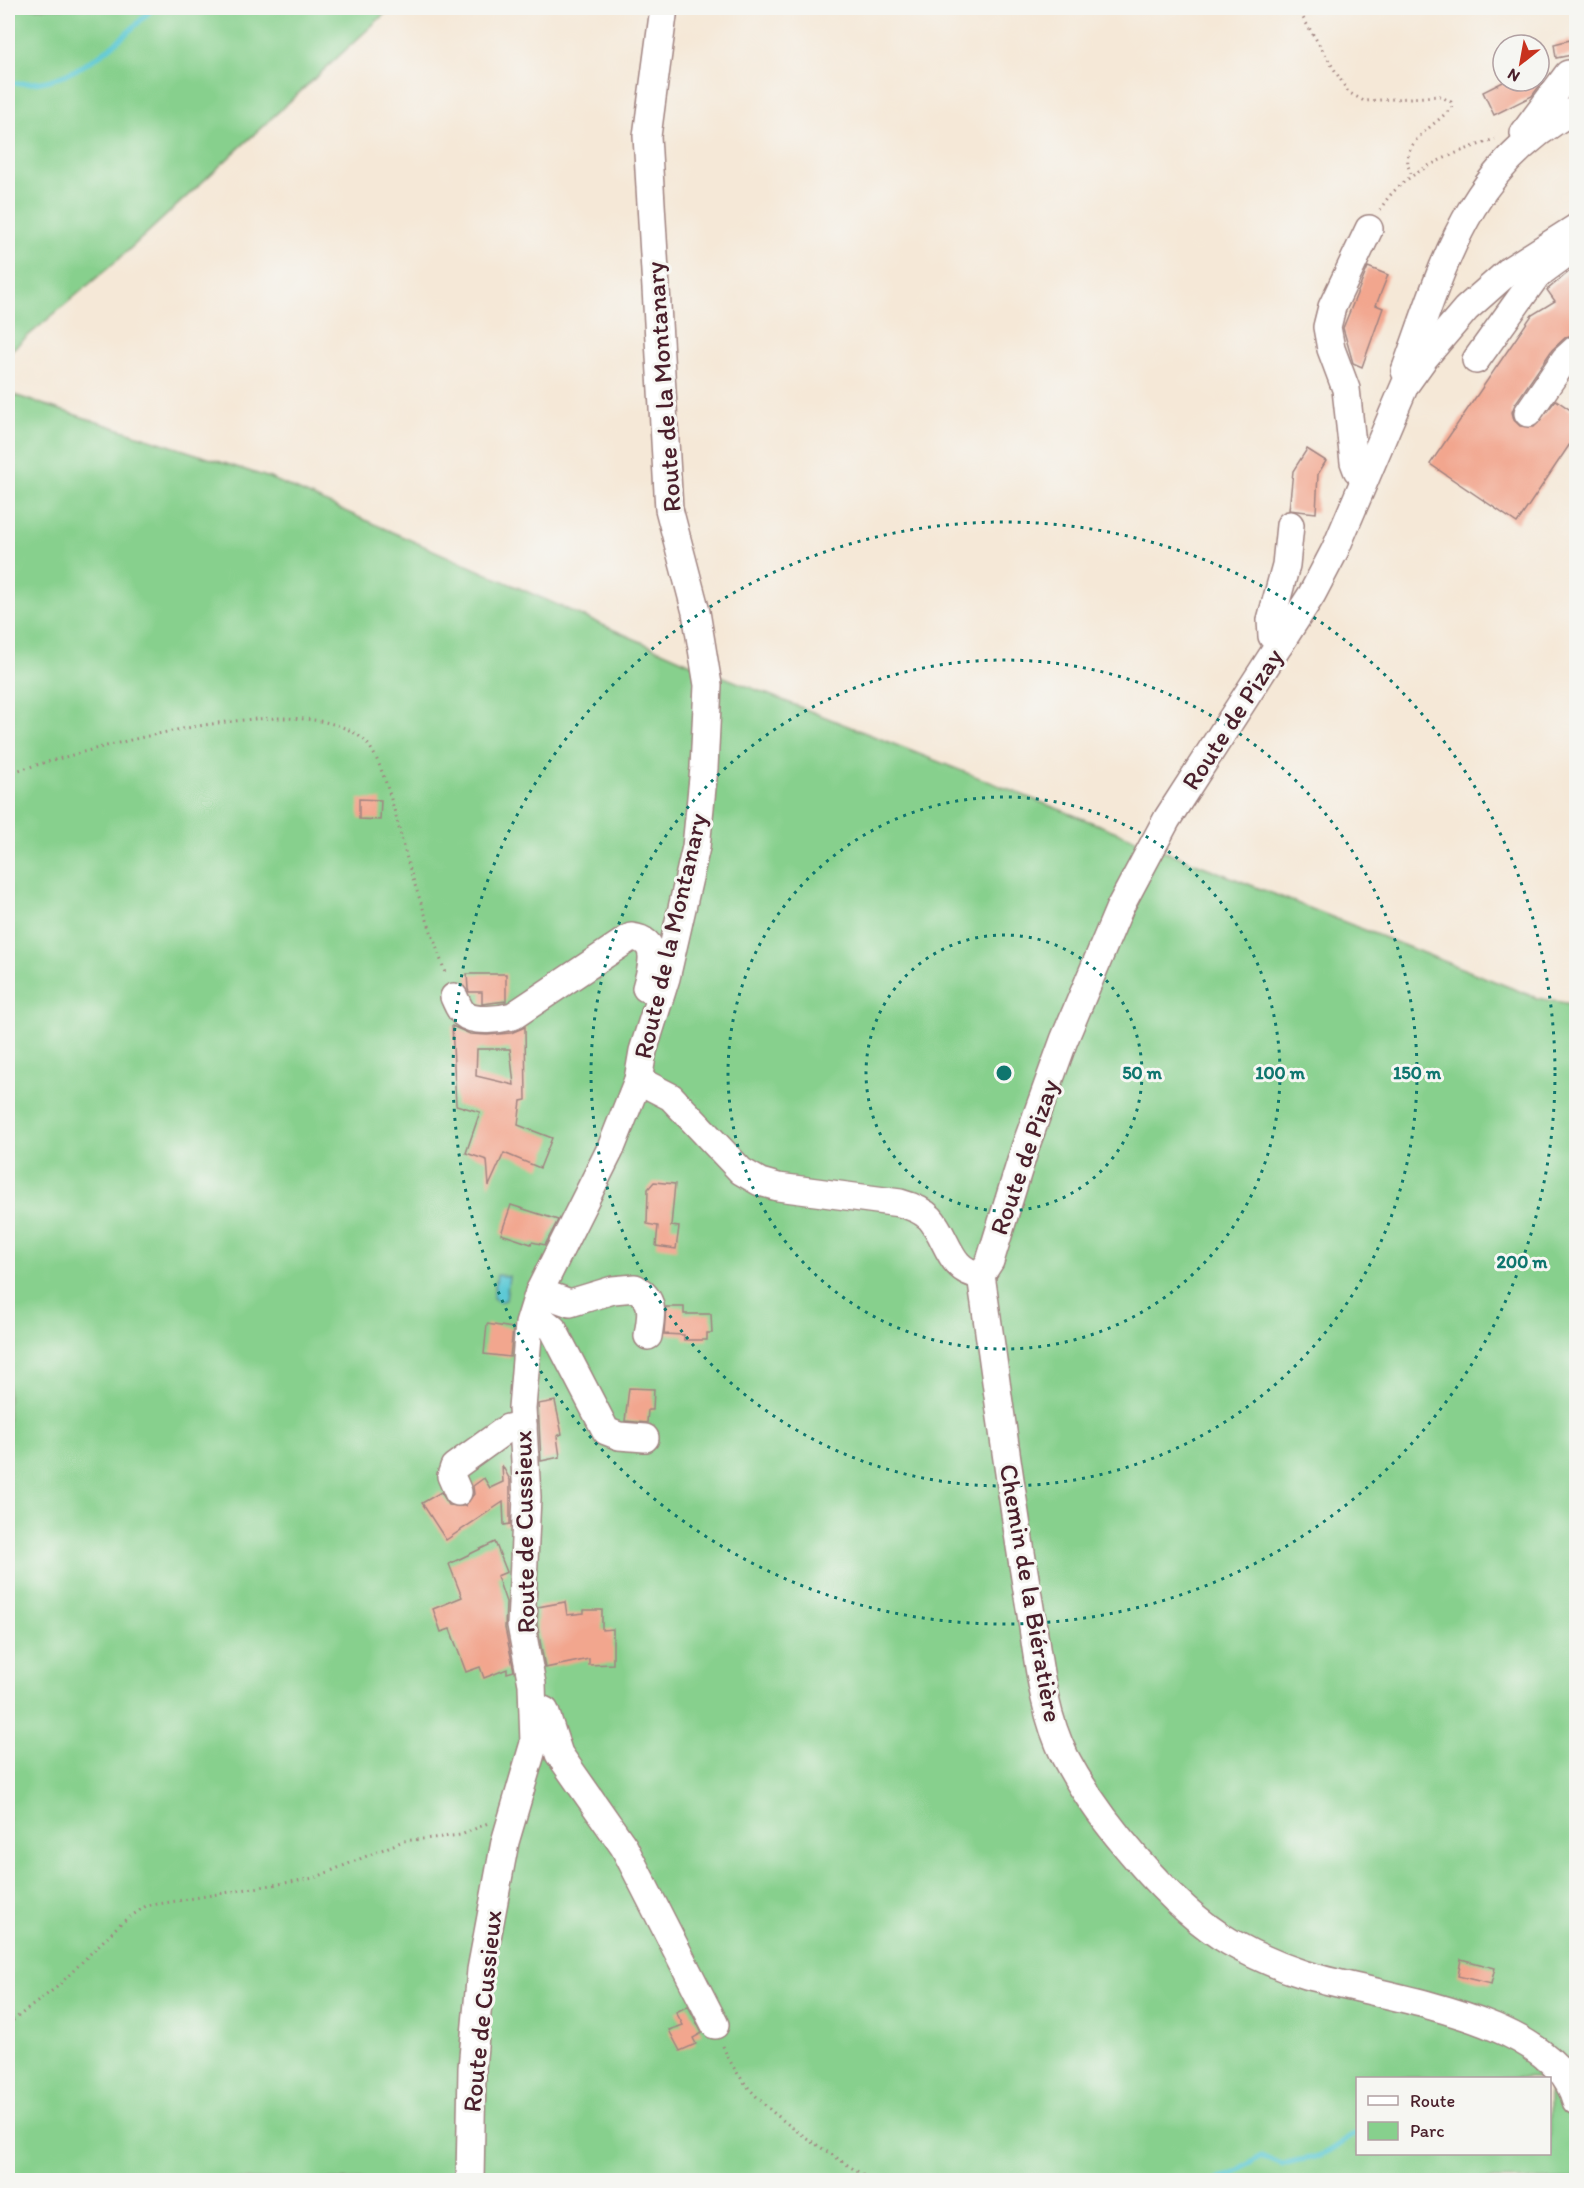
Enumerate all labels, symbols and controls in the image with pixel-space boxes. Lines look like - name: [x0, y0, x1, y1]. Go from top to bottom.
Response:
- north arrow: [1491, 33, 1551, 93]
- text: N: [1504, 65, 1523, 86]
- street label: Route de la Montanary: [638, 261, 688, 513]
- street label: Route de Pizay: [1174, 642, 1290, 796]
- street label: Route de la Montanary: [626, 810, 714, 1062]
- text: 50 m: [1122, 1062, 1163, 1084]
- text: 100 m: [1255, 1062, 1306, 1084]
- text: 150 m: [1393, 1062, 1442, 1084]
- centre of rings: [994, 1063, 1014, 1083]
- street label: Route de Pizay: [982, 1075, 1066, 1239]
- text: 200 m: [1497, 1251, 1548, 1273]
- street label: Route de Cussieux: [506, 1430, 542, 1634]
- street label: Chemin de la Biératière: [993, 1461, 1069, 1725]
- street label: Route de Cussieux: [455, 1908, 509, 2114]
- legend: [1356, 2077, 1551, 2155]
- text: Route: [1410, 2090, 1455, 2112]
- text: Parc: [1410, 2120, 1444, 2142]

